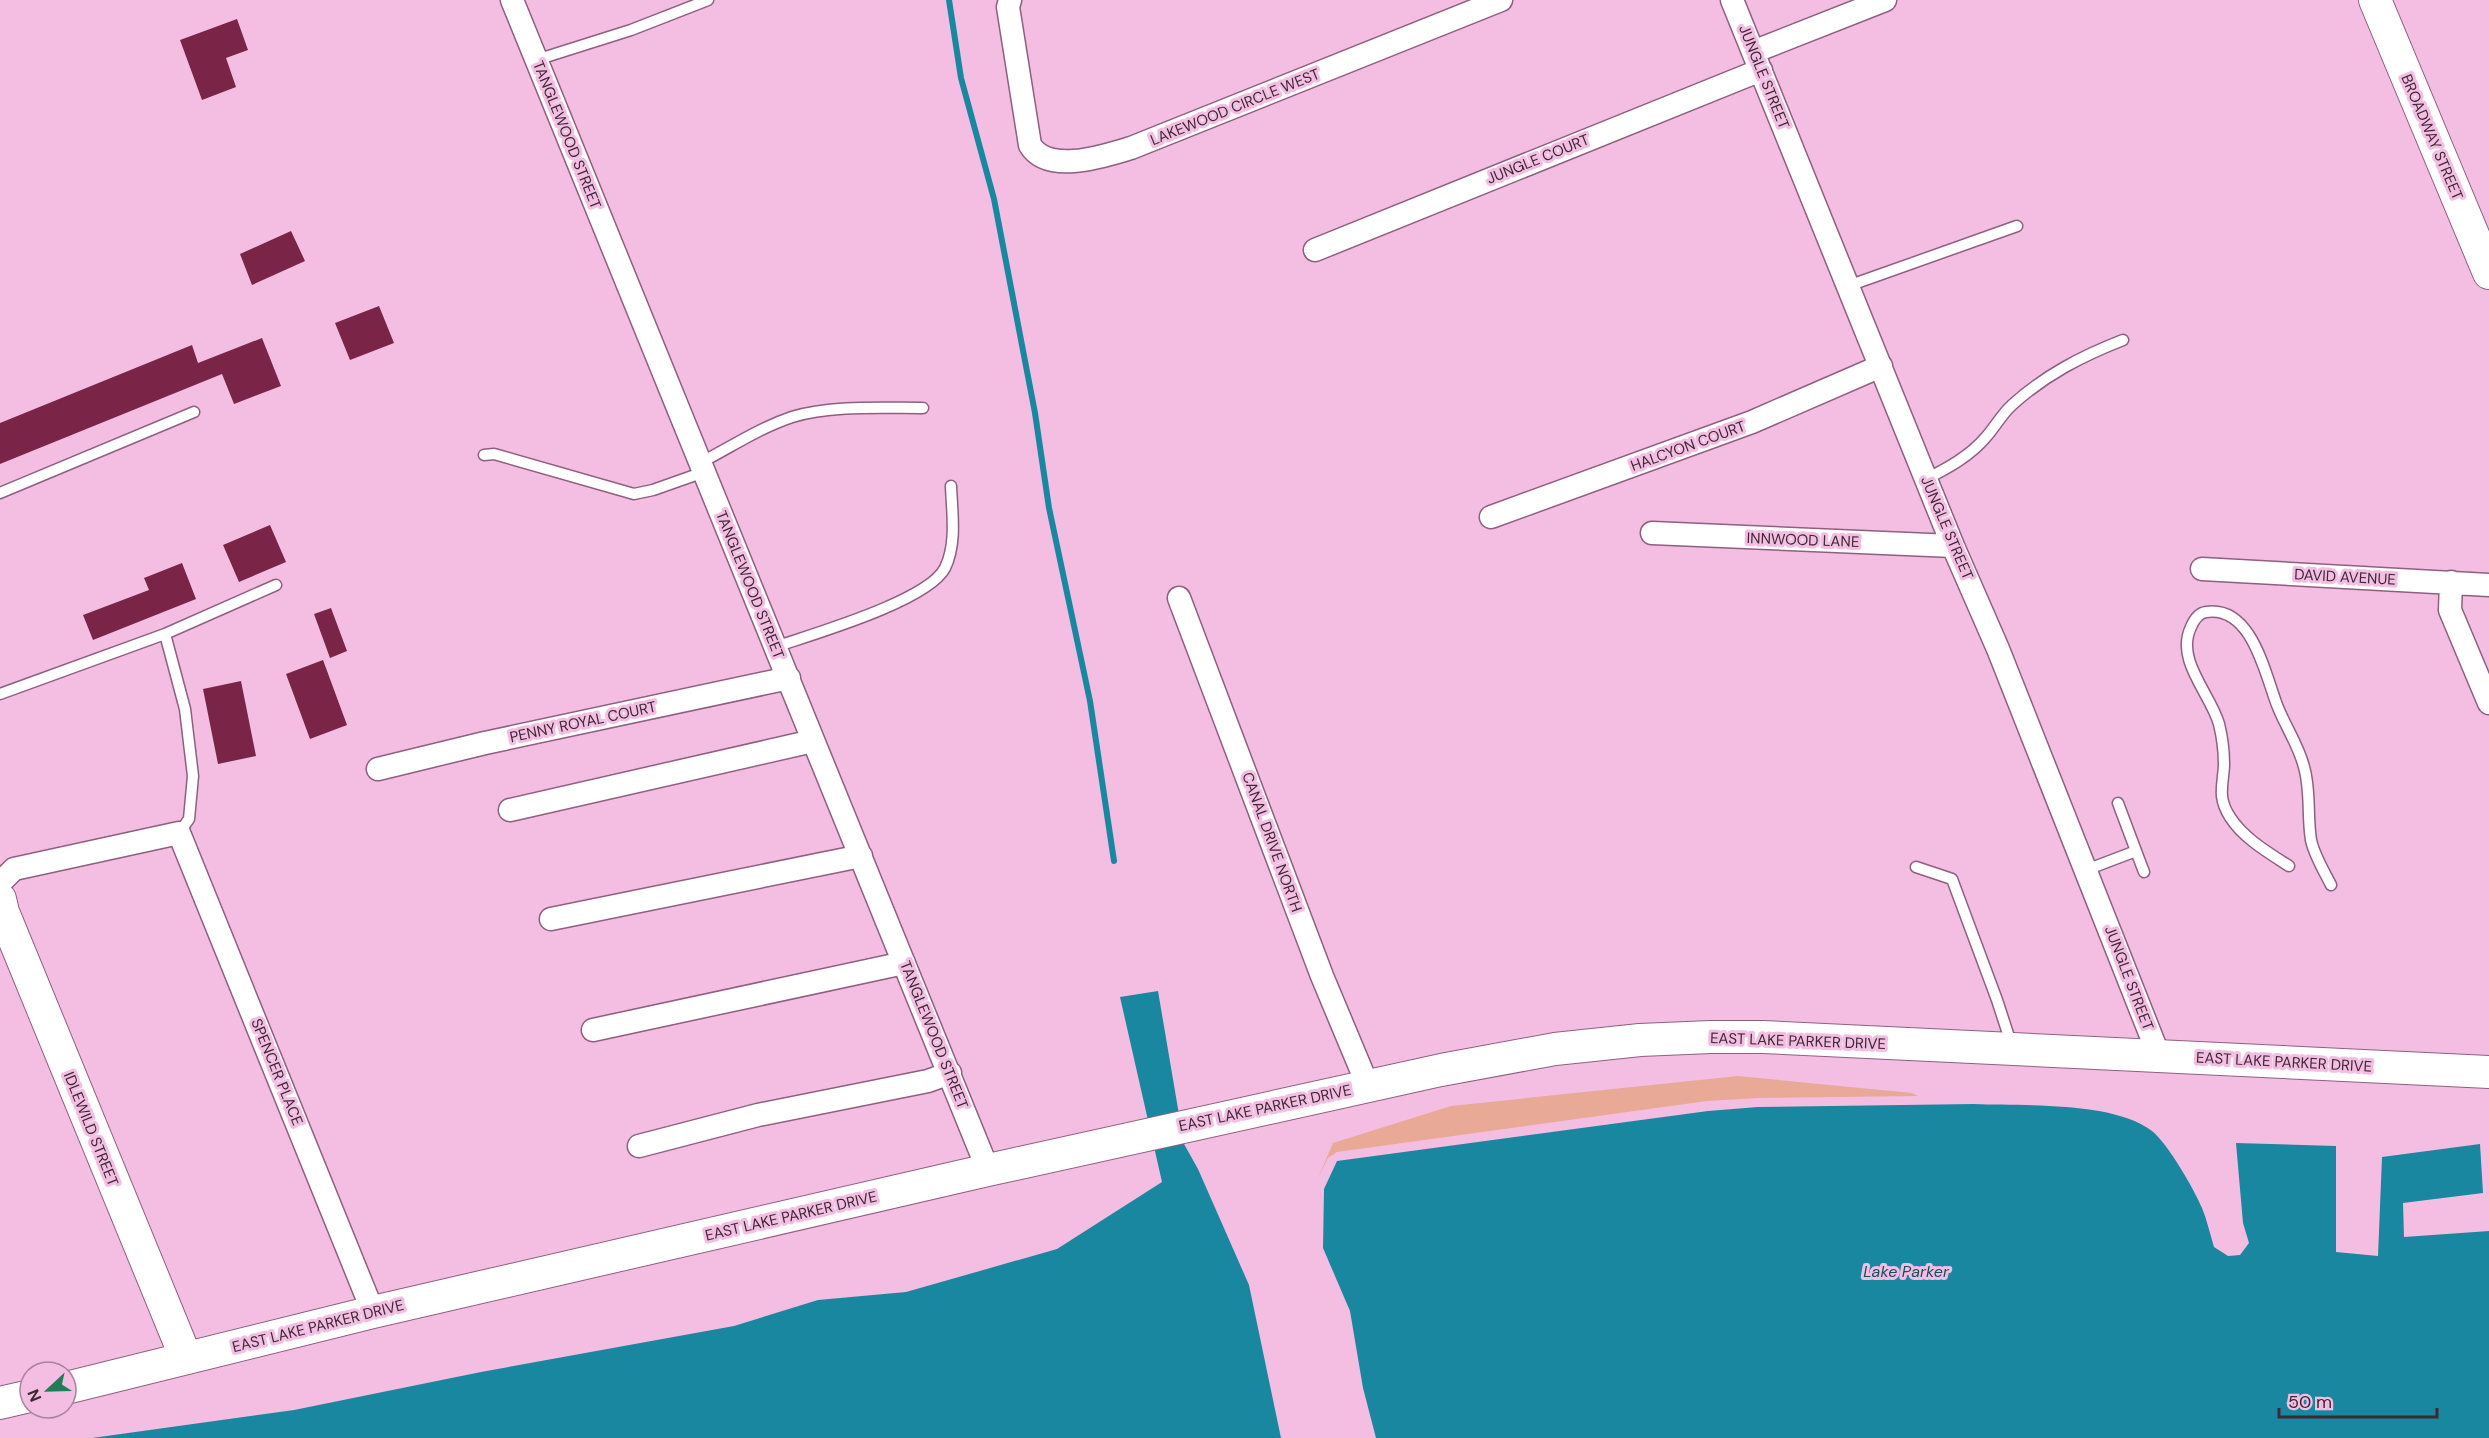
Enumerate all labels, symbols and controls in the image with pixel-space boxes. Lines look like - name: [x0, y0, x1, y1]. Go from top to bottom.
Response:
- street label: JUNGLE STREET: [1734, 22, 1794, 132]
- street label: TANGLEWOOD STREET: [528, 58, 606, 212]
- street label: LAKEWOOD CIRCLE WEST: [1147, 64, 1323, 150]
- street label: BROADWAY STREET: [2396, 71, 2468, 203]
- street label: JUNGLE COURT: [1484, 129, 1592, 189]
- street label: HALCYON COURT: [1628, 416, 1748, 476]
- street label: JUNGLE STREET: [1916, 473, 1978, 583]
- street label: TANGLEWOOD STREET: [711, 508, 789, 662]
- street label: INNWOOD LANE: [1746, 528, 1860, 552]
- street label: DAVID AVENUE: [2294, 564, 2396, 590]
- street label: PENNY ROYAL COURT: [508, 697, 658, 747]
- street label: CANAL DRIVE NORTH: [1237, 769, 1307, 915]
- street label: JUNGLE STREET: [2100, 923, 2158, 1033]
- street label: TANGLEWOOD STREET: [895, 958, 973, 1112]
- street label: SPENCER PLACE: [246, 1016, 308, 1128]
- street label: EAST LAKE PARKER DRIVE: [1710, 1028, 1886, 1054]
- street label: EAST LAKE PARKER DRIVE: [2196, 1047, 2372, 1077]
- street label: IDLEWILD STREET: [59, 1069, 123, 1189]
- street label: EAST LAKE PARKER DRIVE: [1177, 1080, 1353, 1136]
- street label: EAST LAKE PARKER DRIVE: [703, 1186, 879, 1246]
- water label: Lake Parker: [1863, 1261, 1950, 1282]
- street label: EAST LAKE PARKER DRIVE: [230, 1295, 406, 1357]
- north arrow: [18, 1360, 78, 1420]
- scale bar: [2279, 1381, 2436, 1419]
- text: N: [23, 1386, 46, 1405]
- text: 50 m: [2288, 1390, 2332, 1414]

